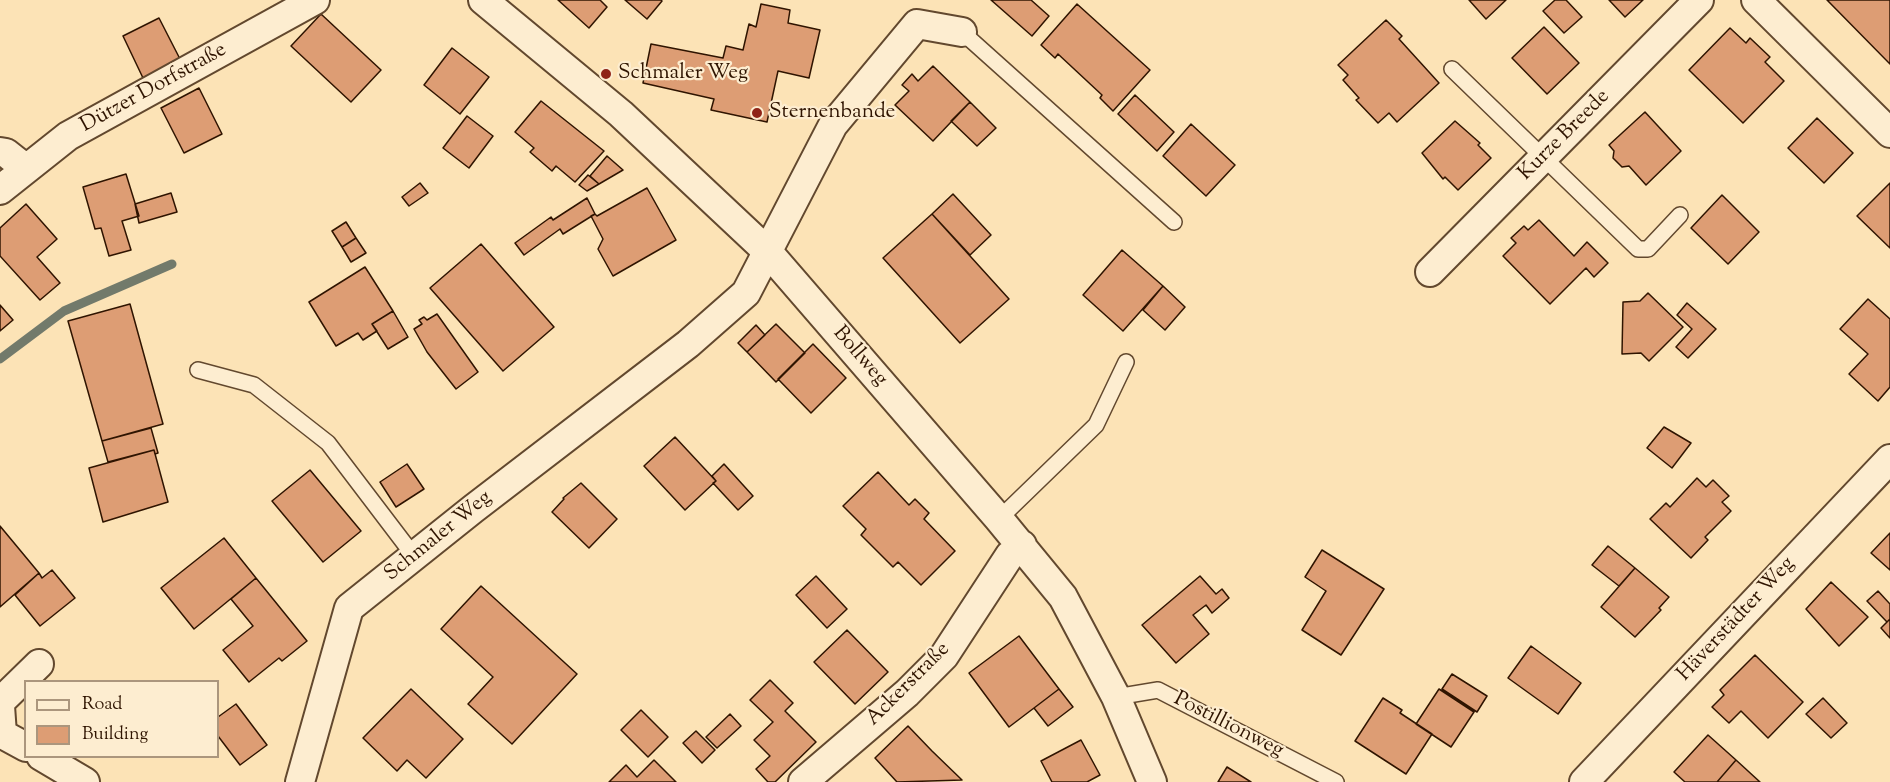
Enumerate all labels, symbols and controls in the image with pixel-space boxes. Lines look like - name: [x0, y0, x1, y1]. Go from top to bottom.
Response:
- street label: Dützer Dorfstraße: [77, 38, 231, 140]
- place label: Schmaler Weg: [618, 61, 748, 87]
- marker: Schmaler Weg: [599, 67, 613, 81]
- street label: Kurze Breede: [1514, 85, 1616, 187]
- place label: Sternenbande: [769, 100, 895, 126]
- marker: Sternenbande: [750, 106, 764, 120]
- street label: Bollweg: [826, 322, 892, 392]
- street label: Schmaler Weg: [380, 486, 498, 588]
- street label: Häverstädter Weg: [1673, 552, 1801, 688]
- street label: Ackerstraße: [862, 638, 956, 732]
- legend: [24, 680, 219, 758]
- street label: Postillionweg: [1169, 688, 1287, 764]
- text: Road: [82, 692, 122, 718]
- text: Building: [82, 722, 148, 748]

